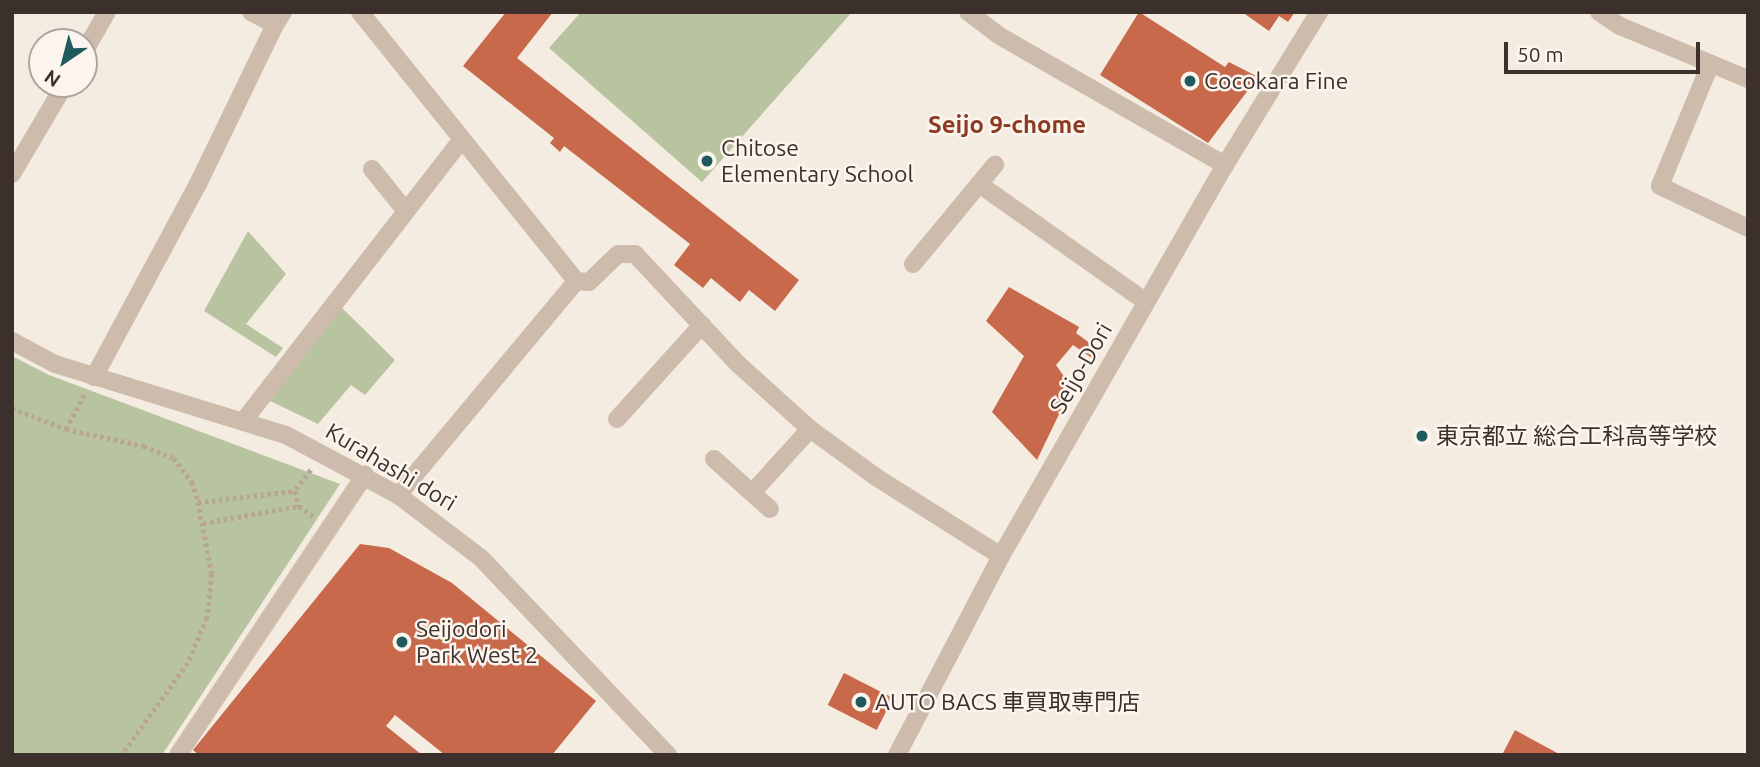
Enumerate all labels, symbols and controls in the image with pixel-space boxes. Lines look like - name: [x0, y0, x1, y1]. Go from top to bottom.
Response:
- north arrow: [28, 28, 98, 98]
- scale bar: [1508, 28, 1704, 72]
- text: 50 m: [1517, 42, 1564, 66]
- text: N: [40, 65, 64, 92]
- place label: Cocokara Fine: [1204, 67, 1348, 95]
- marker: Cocokara Fine: [1182, 73, 1198, 89]
- district label: Seijo 9-chome: [928, 111, 1086, 139]
- place label: Chitose Elementary School: [721, 134, 914, 188]
- marker: Chitose Elementary School: [699, 153, 715, 169]
- street label: Seijo-Dori: [1044, 318, 1118, 418]
- street label: Kurahashi dori: [321, 417, 461, 517]
- place label: 東京都立 総合工科高等学校: [1436, 422, 1717, 450]
- marker: 東京都立 総合工科高等学校: [1414, 428, 1430, 444]
- place label: Seijodori Park West 2: [416, 615, 538, 669]
- marker: Seijodori Park West 2: [394, 634, 410, 650]
- place label: AUTO BACS 車買取専門店: [875, 688, 1140, 716]
- marker: AUTO BACS 車買取専門店: [853, 694, 869, 710]

